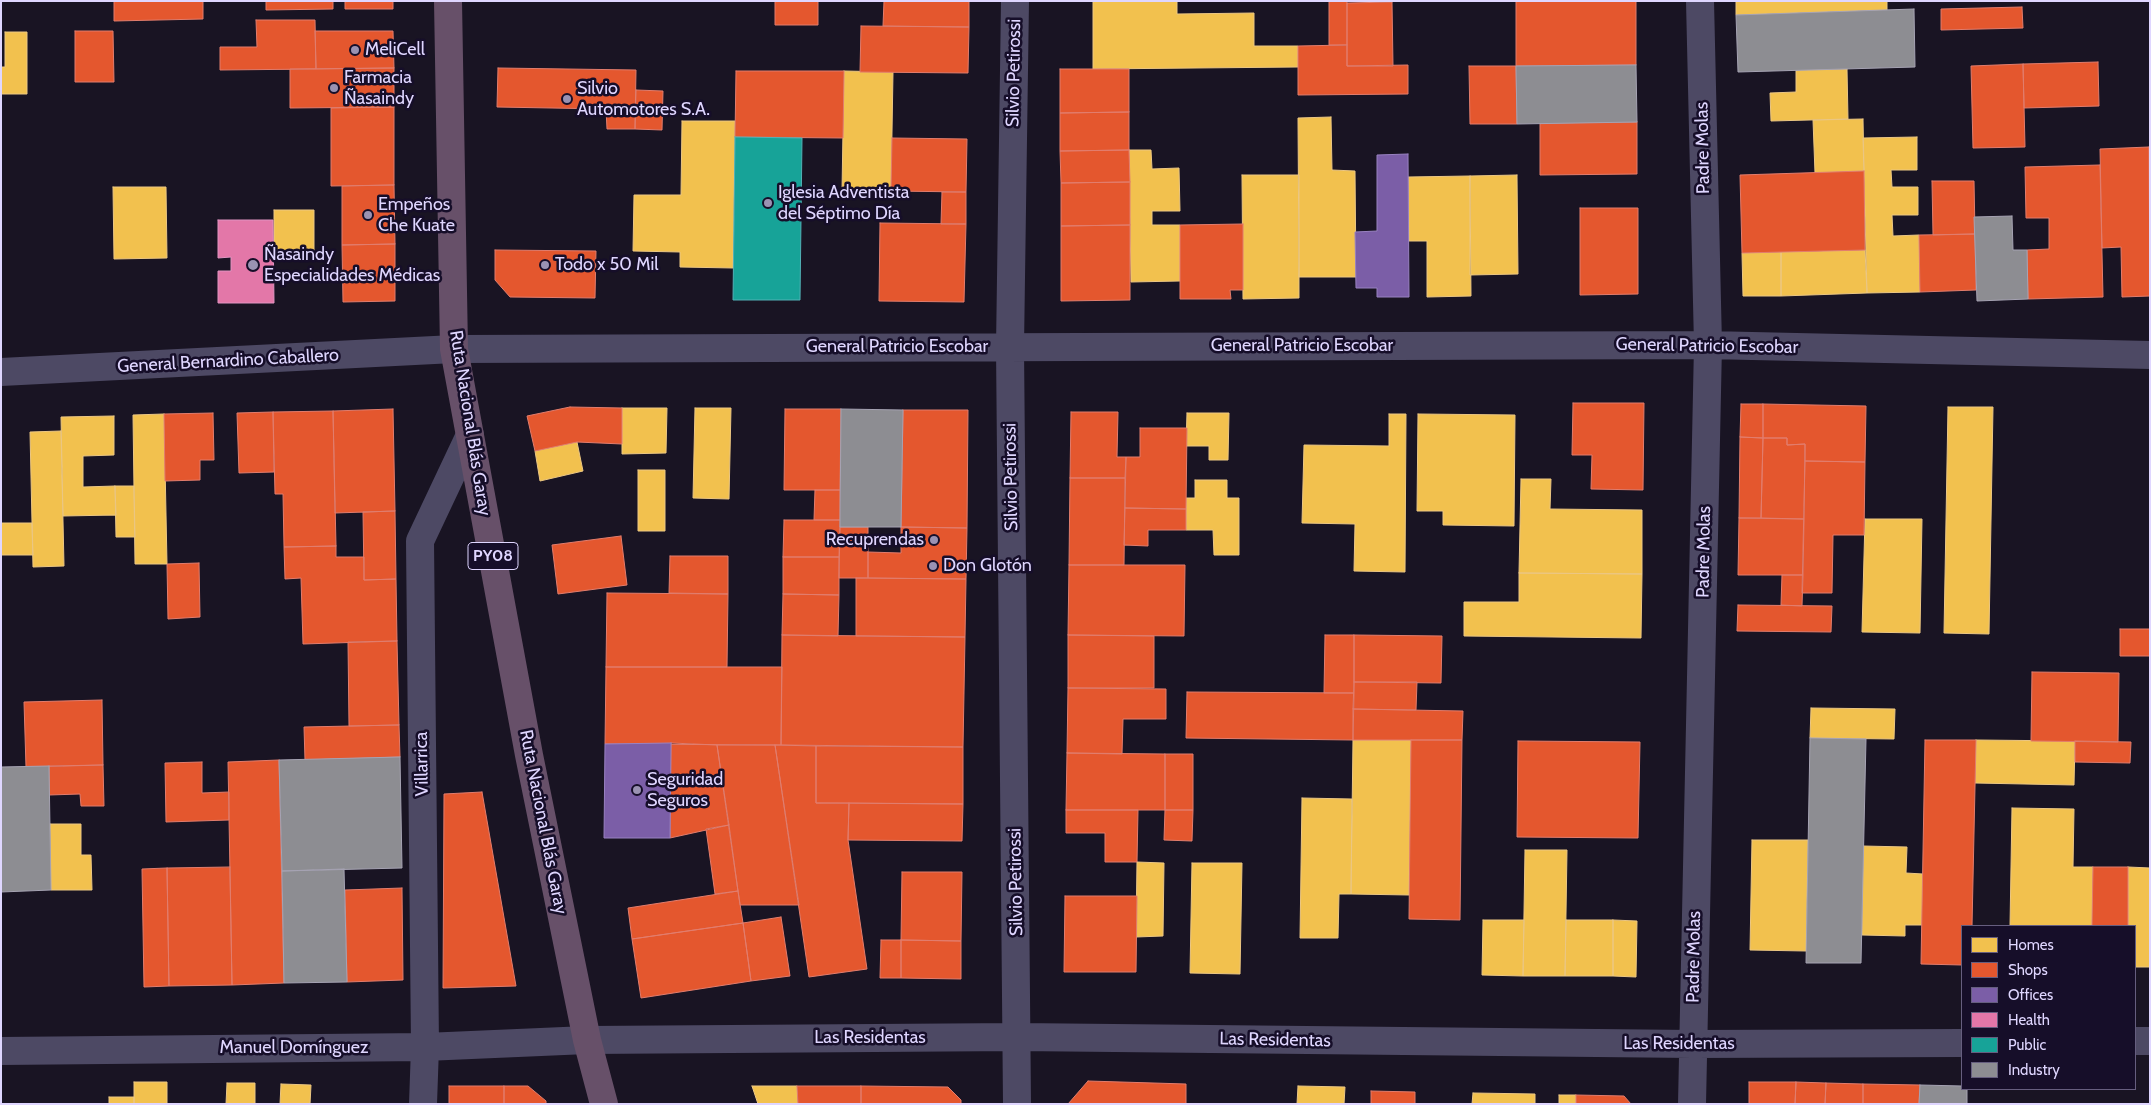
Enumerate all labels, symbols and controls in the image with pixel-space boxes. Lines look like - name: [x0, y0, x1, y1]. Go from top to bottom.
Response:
- street label: Silvio Petirossi: [1002, 19, 1026, 127]
- place label: MeliCell: [365, 39, 425, 61]
- marker: MeliCell: [349, 44, 361, 56]
- place label: Farmacia Ñasaindy: [344, 67, 414, 110]
- place label: Silvio Automotores S.A.: [577, 78, 710, 120]
- marker: Farmacia Ñasaindy: [328, 82, 340, 94]
- marker: Silvio Automotores S.A.: [561, 93, 573, 105]
- street label: Padre Molas: [1691, 102, 1715, 194]
- place label: Iglesia Adventista del Séptimo Día: [778, 182, 909, 224]
- place label: Empeños Che Kuate: [378, 194, 455, 236]
- marker: Iglesia Adventista del Séptimo Día: [762, 197, 774, 209]
- marker: Empeños Che Kuate: [362, 209, 374, 221]
- place label: Ñasaindy Especialidades Médicas: [264, 244, 440, 286]
- place label: Todo x 50 Mil: [555, 254, 658, 276]
- marker: Ñasaindy Especialidades Médicas: [246, 258, 260, 272]
- marker: Todo x 50 Mil: [539, 259, 551, 271]
- street label: Ruta Nacional Blás Garay: [445, 329, 495, 517]
- street label: General Patricio Escobar: [1616, 334, 1798, 358]
- street label: General Patricio Escobar: [1211, 335, 1393, 357]
- street label: General Patricio Escobar: [806, 336, 988, 358]
- street label: General Bernardino Caballero: [117, 344, 339, 378]
- street label: Silvio Petirossi: [999, 423, 1023, 531]
- street label: Padre Molas: [1692, 506, 1716, 598]
- place label: Recuprendas: [826, 529, 924, 551]
- marker: Recuprendas: [928, 534, 940, 546]
- road number: PY08: [468, 542, 518, 570]
- place label: Don Glotón: [943, 555, 1032, 577]
- marker: Don Glotón: [927, 560, 939, 572]
- street label: Ruta Nacional Blás Garay: [515, 728, 571, 916]
- street label: Villarrica: [411, 731, 433, 797]
- place label: Seguridad Seguros: [647, 769, 723, 812]
- marker: Seguridad Seguros: [631, 784, 643, 796]
- street label: Silvio Petirossi: [1004, 828, 1028, 936]
- street label: Padre Molas: [1682, 911, 1706, 1003]
- legend: [1961, 925, 2136, 1090]
- text: Homes: [2008, 936, 2054, 954]
- text: Shops: [2008, 961, 2048, 979]
- text: Offices: [2008, 986, 2053, 1004]
- text: Health: [2008, 1011, 2050, 1029]
- street label: Las Residentas: [814, 1027, 926, 1049]
- street label: Las Residentas: [1219, 1028, 1331, 1052]
- street label: Las Residentas: [1623, 1033, 1735, 1055]
- text: Public: [2008, 1036, 2046, 1054]
- street label: Manuel Domínguez: [220, 1037, 368, 1059]
- text: Industry: [2008, 1061, 2060, 1079]

